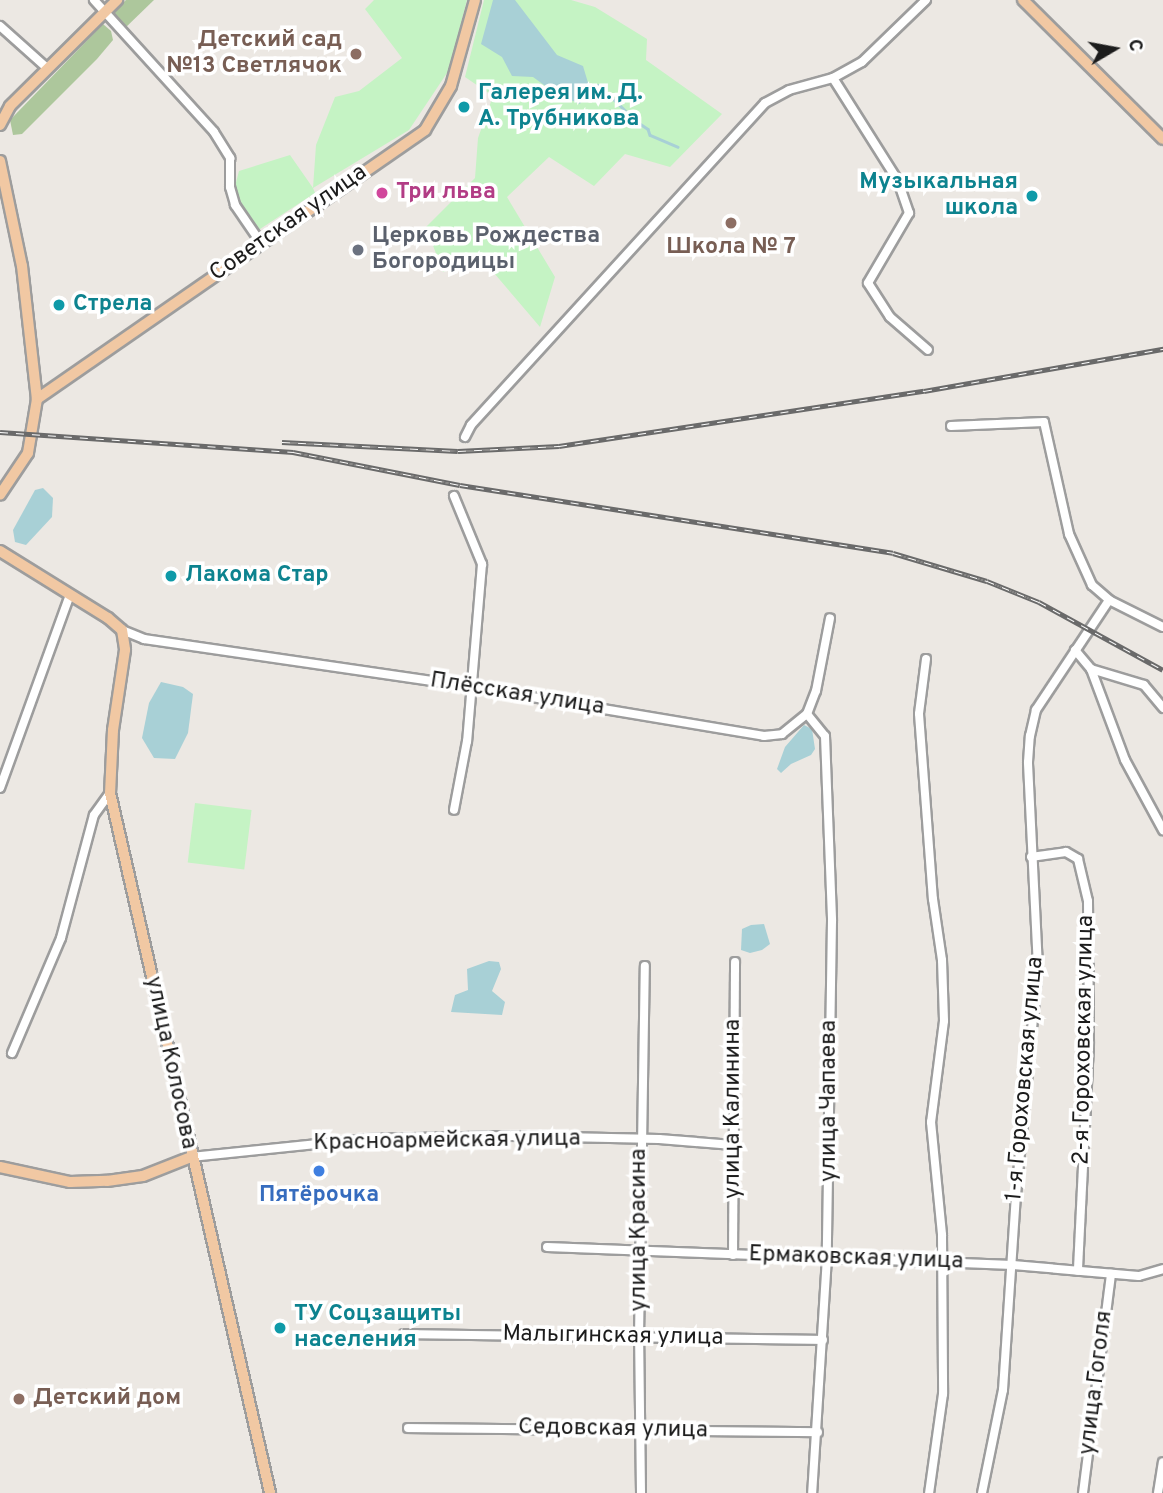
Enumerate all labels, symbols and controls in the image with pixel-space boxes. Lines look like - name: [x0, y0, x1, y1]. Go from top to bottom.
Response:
- north arrow: [1079, 14, 1149, 84]
- place label: Детский сад №13 Светлячок: [166, 27, 342, 81]
- text: С: [1122, 37, 1148, 53]
- marker: Детский сад №13 Светлячок: [348, 46, 364, 62]
- place label: Галерея им. Д. А. Трубникова: [478, 80, 643, 134]
- marker: Галерея им. Д. А. Трубникова: [456, 99, 472, 115]
- street label: Советская улица: [205, 160, 373, 288]
- place label: Музыкальная школа: [859, 169, 1018, 223]
- place label: Три льва: [396, 179, 496, 207]
- marker: Три льва: [374, 185, 390, 201]
- marker: Музыкальная школа: [1024, 188, 1040, 204]
- marker: Школа № 7: [723, 215, 739, 231]
- place label: Церковь Рождества Богородицы: [372, 223, 600, 277]
- place label: Школа № 7: [666, 234, 796, 262]
- marker: Церковь Рождества Богородицы: [350, 242, 366, 258]
- place label: Стрела: [73, 291, 152, 319]
- marker: Стрела: [51, 297, 67, 313]
- place label: Лакома Стар: [185, 562, 329, 590]
- marker: Лакома Стар: [163, 568, 179, 584]
- street label: Плёсская улица: [428, 668, 606, 722]
- street label: 2-я Гороховская улица: [1069, 915, 1101, 1165]
- street label: 1-я Гороховская улица: [1002, 956, 1050, 1202]
- street label: улица Колосова: [138, 974, 202, 1152]
- street label: улица Калинина: [720, 1019, 748, 1199]
- street label: улица Чапаева: [816, 1020, 844, 1182]
- street label: Красноармейская улица: [313, 1126, 581, 1158]
- street label: улица Красина: [626, 1148, 654, 1312]
- marker: Пятёрочка: [311, 1163, 327, 1179]
- place label: Пятёрочка: [259, 1182, 379, 1210]
- street label: Ермаковская улица: [748, 1241, 964, 1277]
- place label: ТУ Соцзащиты населения: [294, 1301, 462, 1355]
- street label: улица Гоголя: [1074, 1309, 1120, 1457]
- marker: ТУ Соцзащиты населения: [272, 1320, 288, 1336]
- street label: Малыгинская улица: [502, 1321, 724, 1353]
- place label: Детский дом: [33, 1385, 181, 1413]
- marker: Детский дом: [11, 1391, 27, 1407]
- street label: Седовская улица: [518, 1415, 708, 1445]

